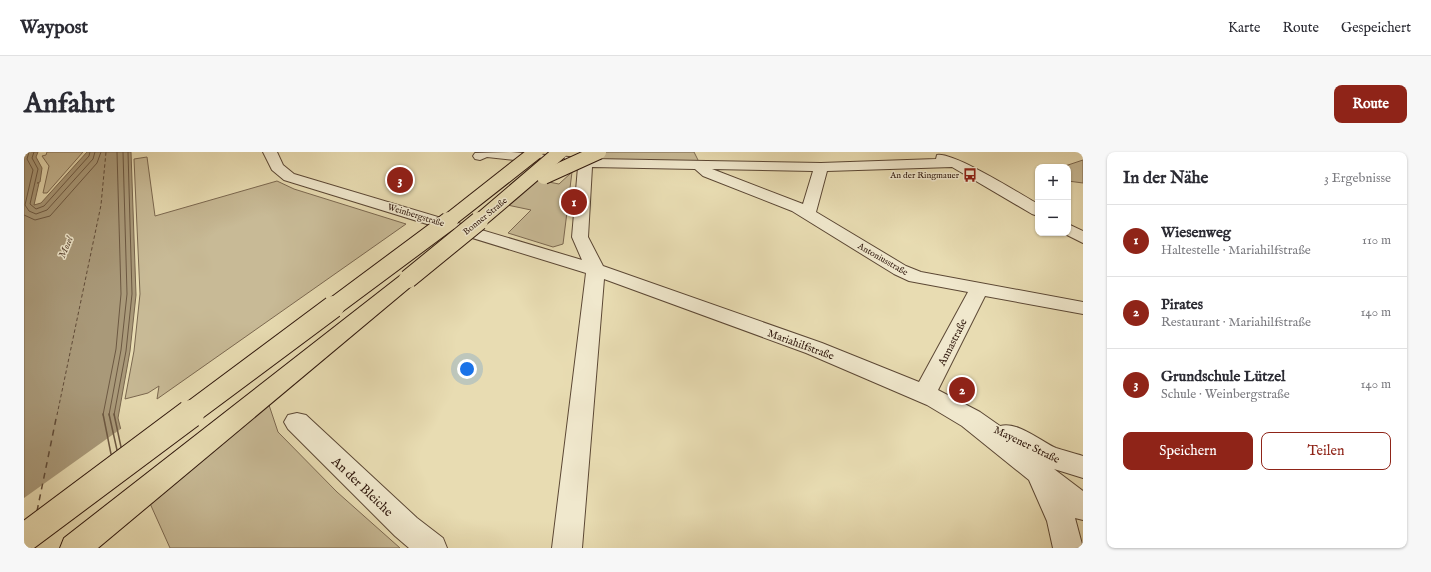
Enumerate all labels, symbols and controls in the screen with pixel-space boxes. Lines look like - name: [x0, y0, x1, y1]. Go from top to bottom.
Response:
- text: Waypost: [20, 16, 88, 40]
- text: Karte: [1228, 19, 1260, 37]
- text: Route: [1282, 19, 1319, 37]
- text: Gespeichert: [1341, 19, 1411, 37]
- button: Route: [1334, 85, 1407, 123]
- text: Anfahrt: [24, 87, 115, 122]
- map controls: [1035, 164, 1071, 236]
- button: +: [1035, 164, 1071, 200]
- pin: 3: [387, 165, 413, 195]
- bus stop icon: An der Ringmauer: [962, 167, 978, 183]
- text: In der Nähe: [1123, 168, 1208, 189]
- place label: An der Ringmauer: [889, 170, 960, 181]
- text: 3 Ergebnisse: [1324, 170, 1391, 187]
- pin: 1: [561, 187, 587, 217]
- street label: Bonner Straße: [461, 195, 510, 237]
- button: −: [1035, 200, 1071, 236]
- street label: Weinbergstraße: [386, 202, 446, 229]
- text: Wiesenweg: [1161, 223, 1231, 242]
- text: 1: [1134, 232, 1138, 249]
- text: 110 m: [1362, 232, 1391, 249]
- water label: Mosel: [56, 233, 77, 260]
- street label: Antoniusstraße: [855, 240, 910, 278]
- text: Haltestelle · Mariahilfstraße: [1161, 242, 1311, 259]
- text: Pirates: [1161, 295, 1203, 314]
- text: 2: [1133, 304, 1139, 321]
- text: 140 m: [1361, 304, 1391, 321]
- text: Restaurant · Mariahilfstraße: [1161, 314, 1311, 331]
- street label: Annastraße: [935, 317, 971, 369]
- street label: Mariahilfstraße: [765, 326, 836, 363]
- your location: [457, 359, 477, 379]
- text: Grundschule Lützel: [1161, 367, 1285, 386]
- pin: 2: [949, 375, 975, 405]
- text: 3: [1134, 376, 1138, 393]
- text: 140 m: [1361, 376, 1391, 393]
- text: Schule · Weinbergstraße: [1161, 386, 1290, 403]
- street label: Mayener Straße: [991, 423, 1062, 467]
- button: Speichern: [1123, 432, 1253, 470]
- button: Teilen: [1261, 432, 1391, 470]
- street label: An der Bleiche: [327, 453, 396, 521]

